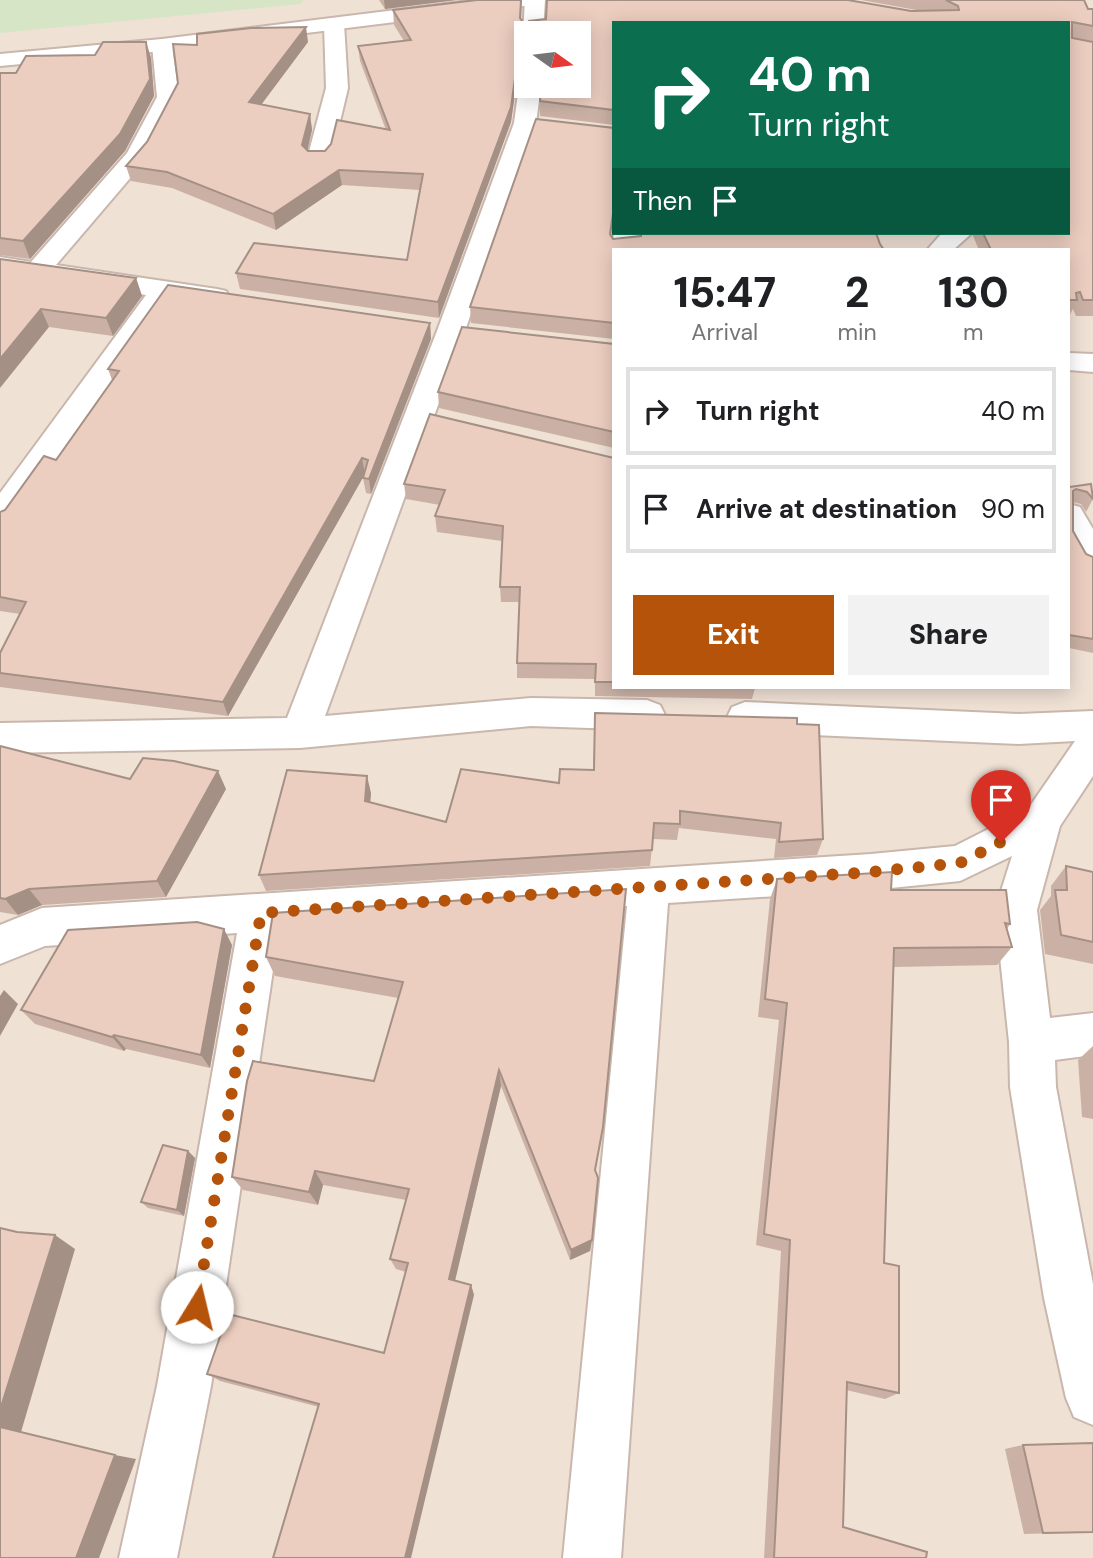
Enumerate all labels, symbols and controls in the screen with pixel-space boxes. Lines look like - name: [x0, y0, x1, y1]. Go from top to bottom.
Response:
- north arrow: [514, 21, 592, 98]
- map controls: [514, 21, 591, 98]
- text: 40 m: [748, 42, 872, 106]
- icon: right: [633, 49, 724, 140]
- text: Turn right: [748, 104, 890, 146]
- icon: arrive: [706, 182, 744, 220]
- text: Then: [633, 184, 692, 218]
- text: 15:47: [673, 265, 776, 320]
- text: 2: [845, 265, 869, 320]
- text: 130: [938, 265, 1009, 320]
- text: Arrival: [691, 317, 758, 347]
- text: min: [837, 317, 877, 347]
- text: m: [963, 317, 984, 347]
- icon: right: [637, 392, 675, 430]
- text: Turn right: [696, 394, 820, 428]
- text: 40 m: [981, 394, 1045, 428]
- icon: arrive: [637, 490, 675, 528]
- text: Arrive at destination: [696, 492, 957, 526]
- text: 90 m: [981, 492, 1045, 526]
- button: Exit: [633, 595, 834, 675]
- button: Share: [848, 595, 1049, 675]
- pin: [971, 770, 1031, 842]
- icon: arrive: [982, 781, 1020, 819]
- position arrow: [160, 1270, 234, 1344]

